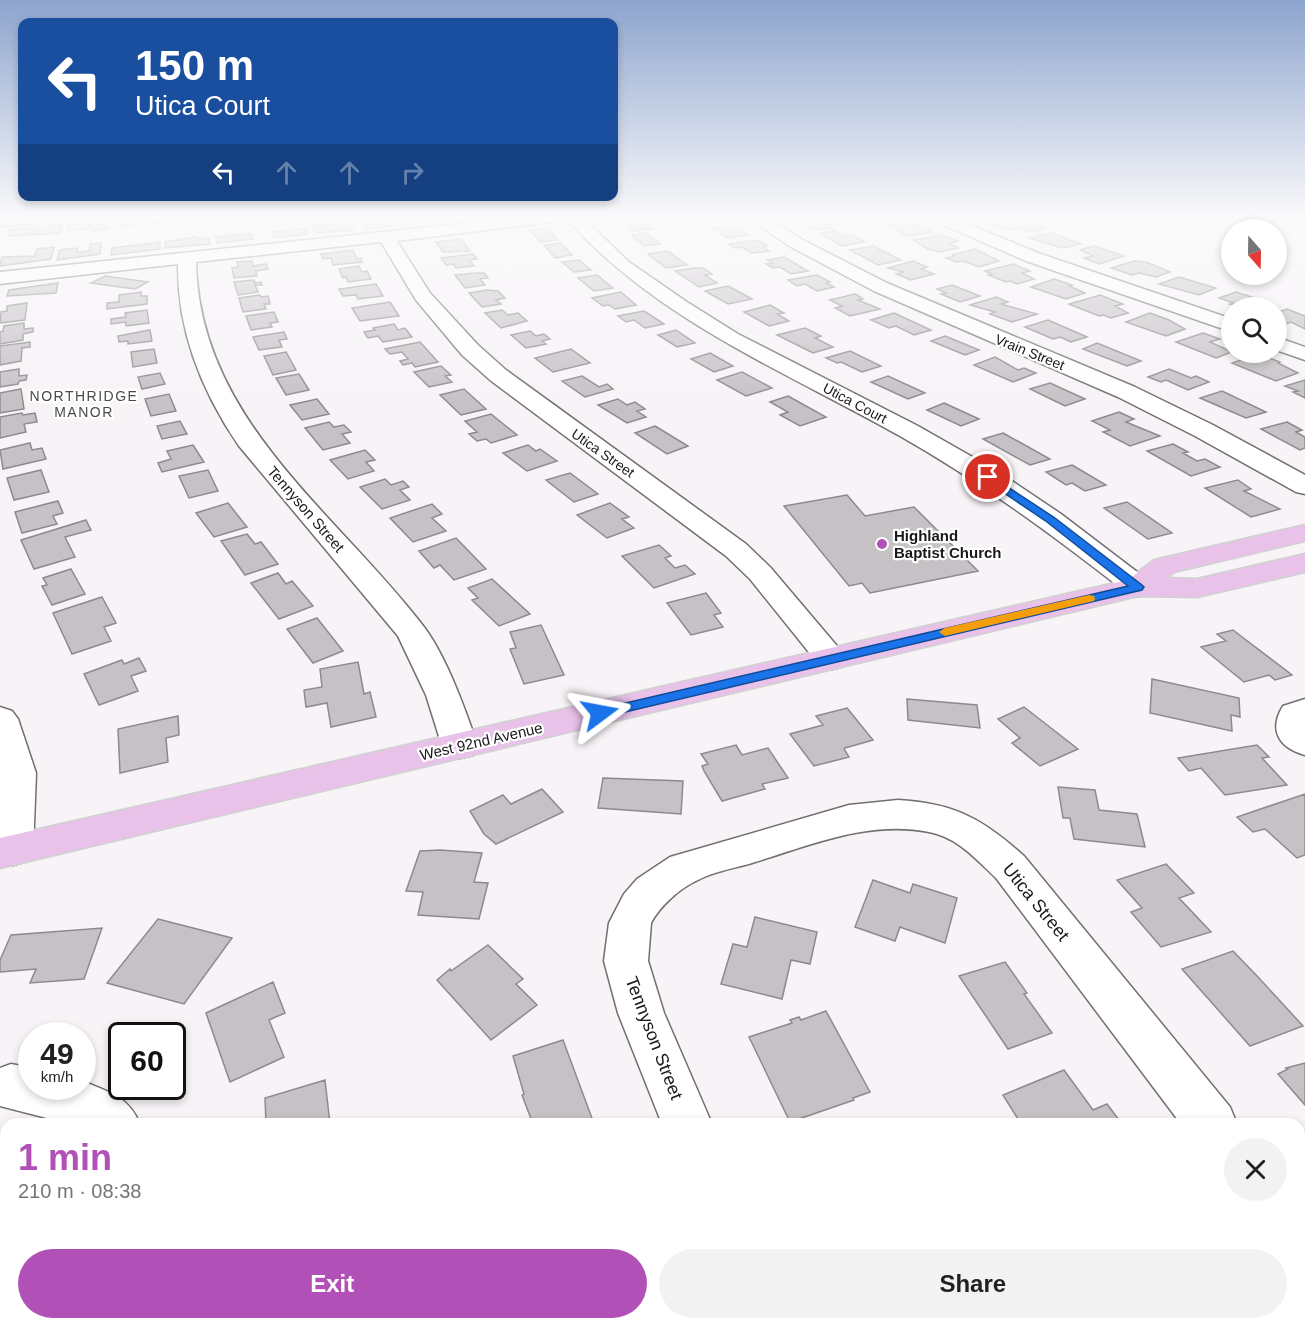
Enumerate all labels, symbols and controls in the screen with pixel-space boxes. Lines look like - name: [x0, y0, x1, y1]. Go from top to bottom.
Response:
- icon: left: [36, 42, 114, 120]
- text: 150 m: [135, 42, 254, 89]
- text: Utica Court: [135, 91, 270, 121]
- icon: left: [207, 156, 240, 189]
- icon: ahead: [270, 156, 303, 189]
- icon: ahead: [333, 156, 366, 189]
- icon: right: [396, 156, 429, 189]
- north arrow: [1221, 219, 1287, 285]
- map controls: [1221, 219, 1287, 363]
- button: search: [1221, 297, 1287, 363]
- street label: Vrain Street: [993, 331, 1067, 373]
- street label: Utica Court: [820, 379, 890, 427]
- district label: NORTHRIDGE MANOR: [30, 388, 138, 420]
- street label: Utica Street: [568, 425, 638, 481]
- pin: [962, 451, 1013, 502]
- icon: arrive: [971, 460, 1004, 493]
- street label: Tennyson Street: [264, 463, 349, 556]
- place label: Highland Baptist Church: [894, 527, 1002, 561]
- marker: Highland Baptist Church: [875, 537, 889, 551]
- position arrow: [568, 681, 632, 745]
- street label: West 92nd Avenue: [418, 719, 544, 763]
- street label: Utica Street: [999, 859, 1073, 945]
- street label: Tennyson Street: [621, 974, 687, 1102]
- speed limit sign: 60: [108, 1022, 186, 1100]
- text: 49: [40, 1037, 74, 1070]
- text: km/h: [41, 1068, 73, 1085]
- text: 1 min: [18, 1137, 112, 1178]
- button: close: [1224, 1138, 1287, 1201]
- text: 210 m · 08:38: [18, 1180, 141, 1202]
- button: Exit: [18, 1249, 647, 1318]
- button: Share: [659, 1249, 1287, 1318]

